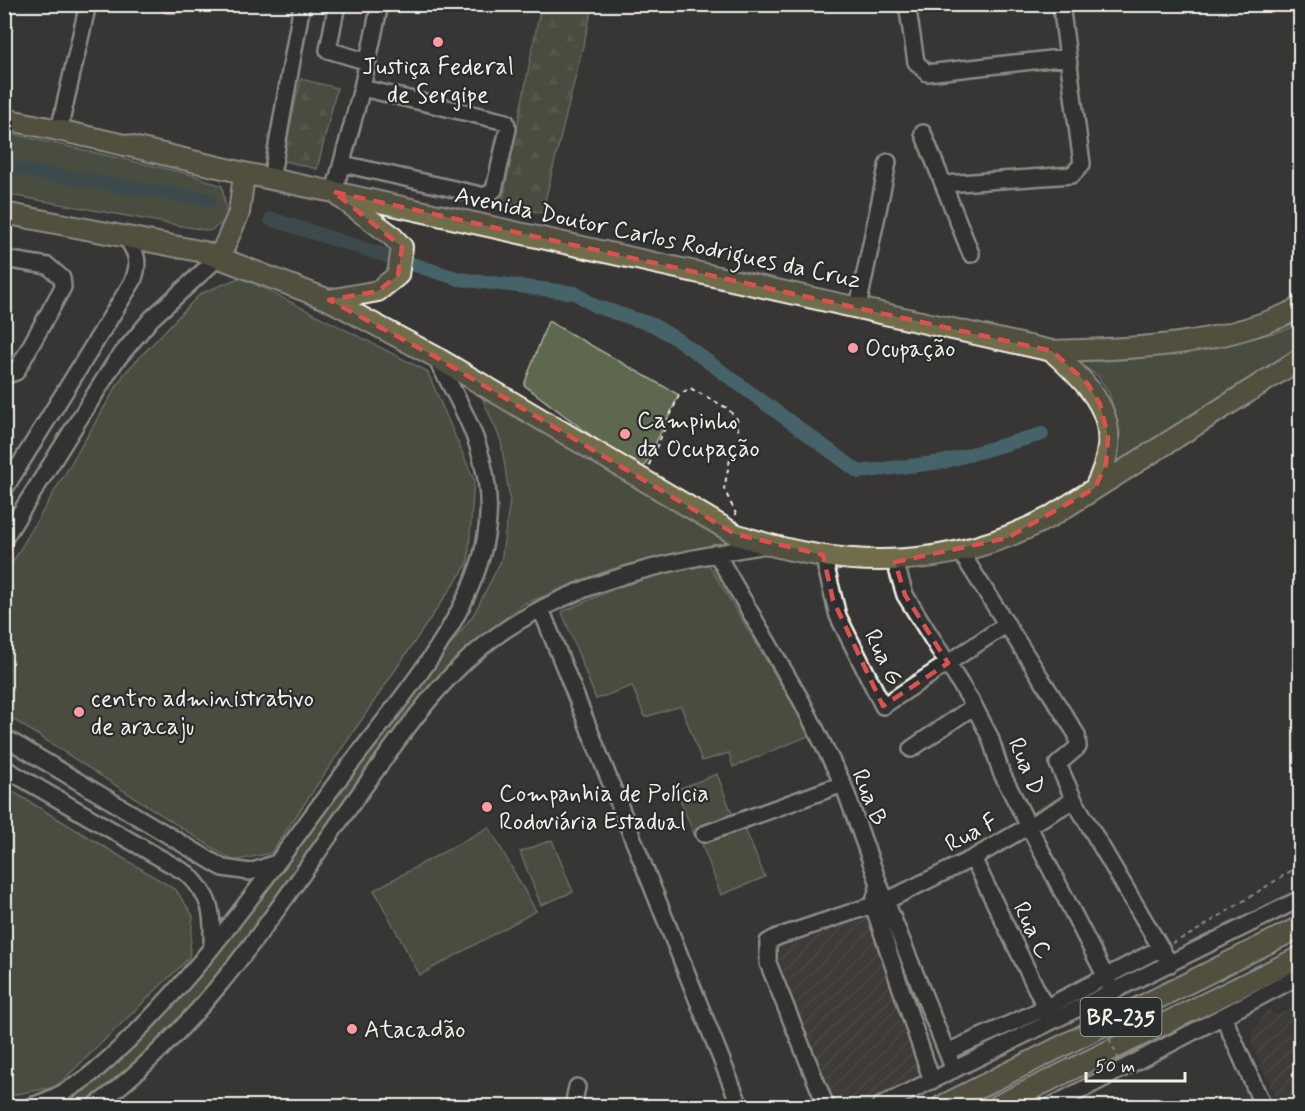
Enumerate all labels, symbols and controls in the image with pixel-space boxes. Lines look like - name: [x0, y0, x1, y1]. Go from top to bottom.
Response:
- marker: Justiça Federal de Sergipe: [431, 35, 445, 49]
- place label: Justiça Federal de Sergipe: [362, 52, 514, 111]
- street label: Avenida Doutor Carlos Rodrigues da Cruz: [451, 180, 864, 300]
- place label: Ocupação: [865, 334, 956, 365]
- marker: Ocupação: [846, 341, 860, 355]
- place label: Campinho da Ocupação: [637, 406, 760, 465]
- marker: Campinho da Ocupação: [618, 427, 632, 441]
- street label: Rua G: [856, 624, 909, 691]
- place label: centro administrativo de aracaju: [91, 684, 314, 743]
- marker: centro administrativo de aracaju: [72, 705, 86, 719]
- street label: Rua D: [1000, 733, 1052, 800]
- street label: Rua B: [843, 765, 894, 830]
- place label: Companhia de Polícia Rodoviária Estadual: [499, 779, 709, 838]
- marker: Companhia de Polícia Rodoviária Estadual: [480, 800, 494, 814]
- street label: Rua F: [940, 807, 1004, 860]
- street label: Rua C: [1005, 897, 1059, 964]
- road number: BR-235: [1080, 998, 1162, 1036]
- place label: Atacadão: [364, 1015, 466, 1046]
- marker: Atacadão: [345, 1022, 359, 1036]
- scale bar: [1086, 1045, 1185, 1083]
- text: 50 m: [1095, 1055, 1135, 1079]

